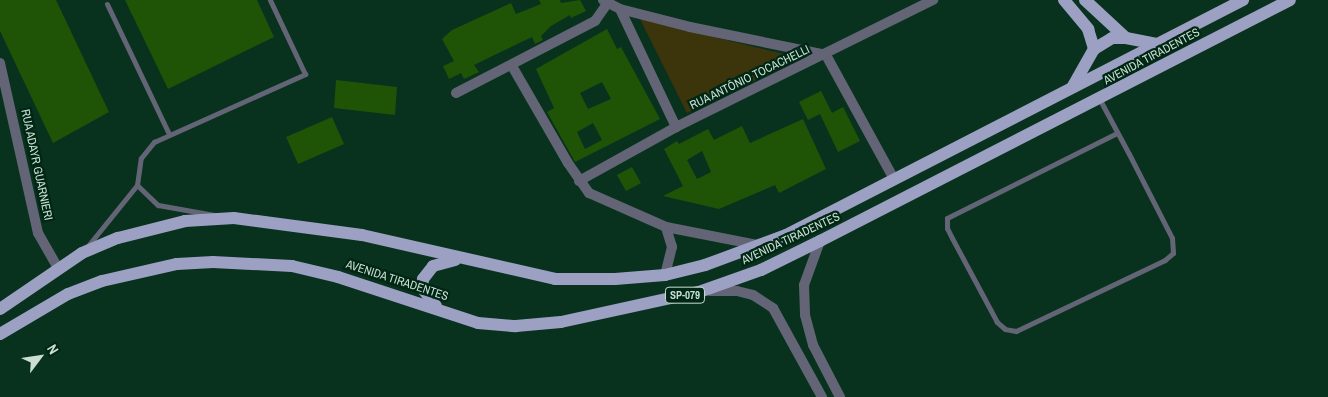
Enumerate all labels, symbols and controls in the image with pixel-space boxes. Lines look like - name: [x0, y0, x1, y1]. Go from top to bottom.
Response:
- street label: AVENIDA TIRADENTES: [1101, 25, 1203, 89]
- street label: RUA ANTÔNIO TOCACHELLI: [687, 42, 813, 114]
- street label: RUA ADAYR GUARNIERI: [17, 108, 55, 222]
- street label: AVENIDA TIRADENTES: [739, 210, 843, 268]
- street label: AVENIDA TIRADENTES: [344, 258, 450, 304]
- road number: SP-079: [664, 286, 706, 304]
- north arrow: [15, 332, 65, 382]
- text: N: [43, 341, 63, 357]

